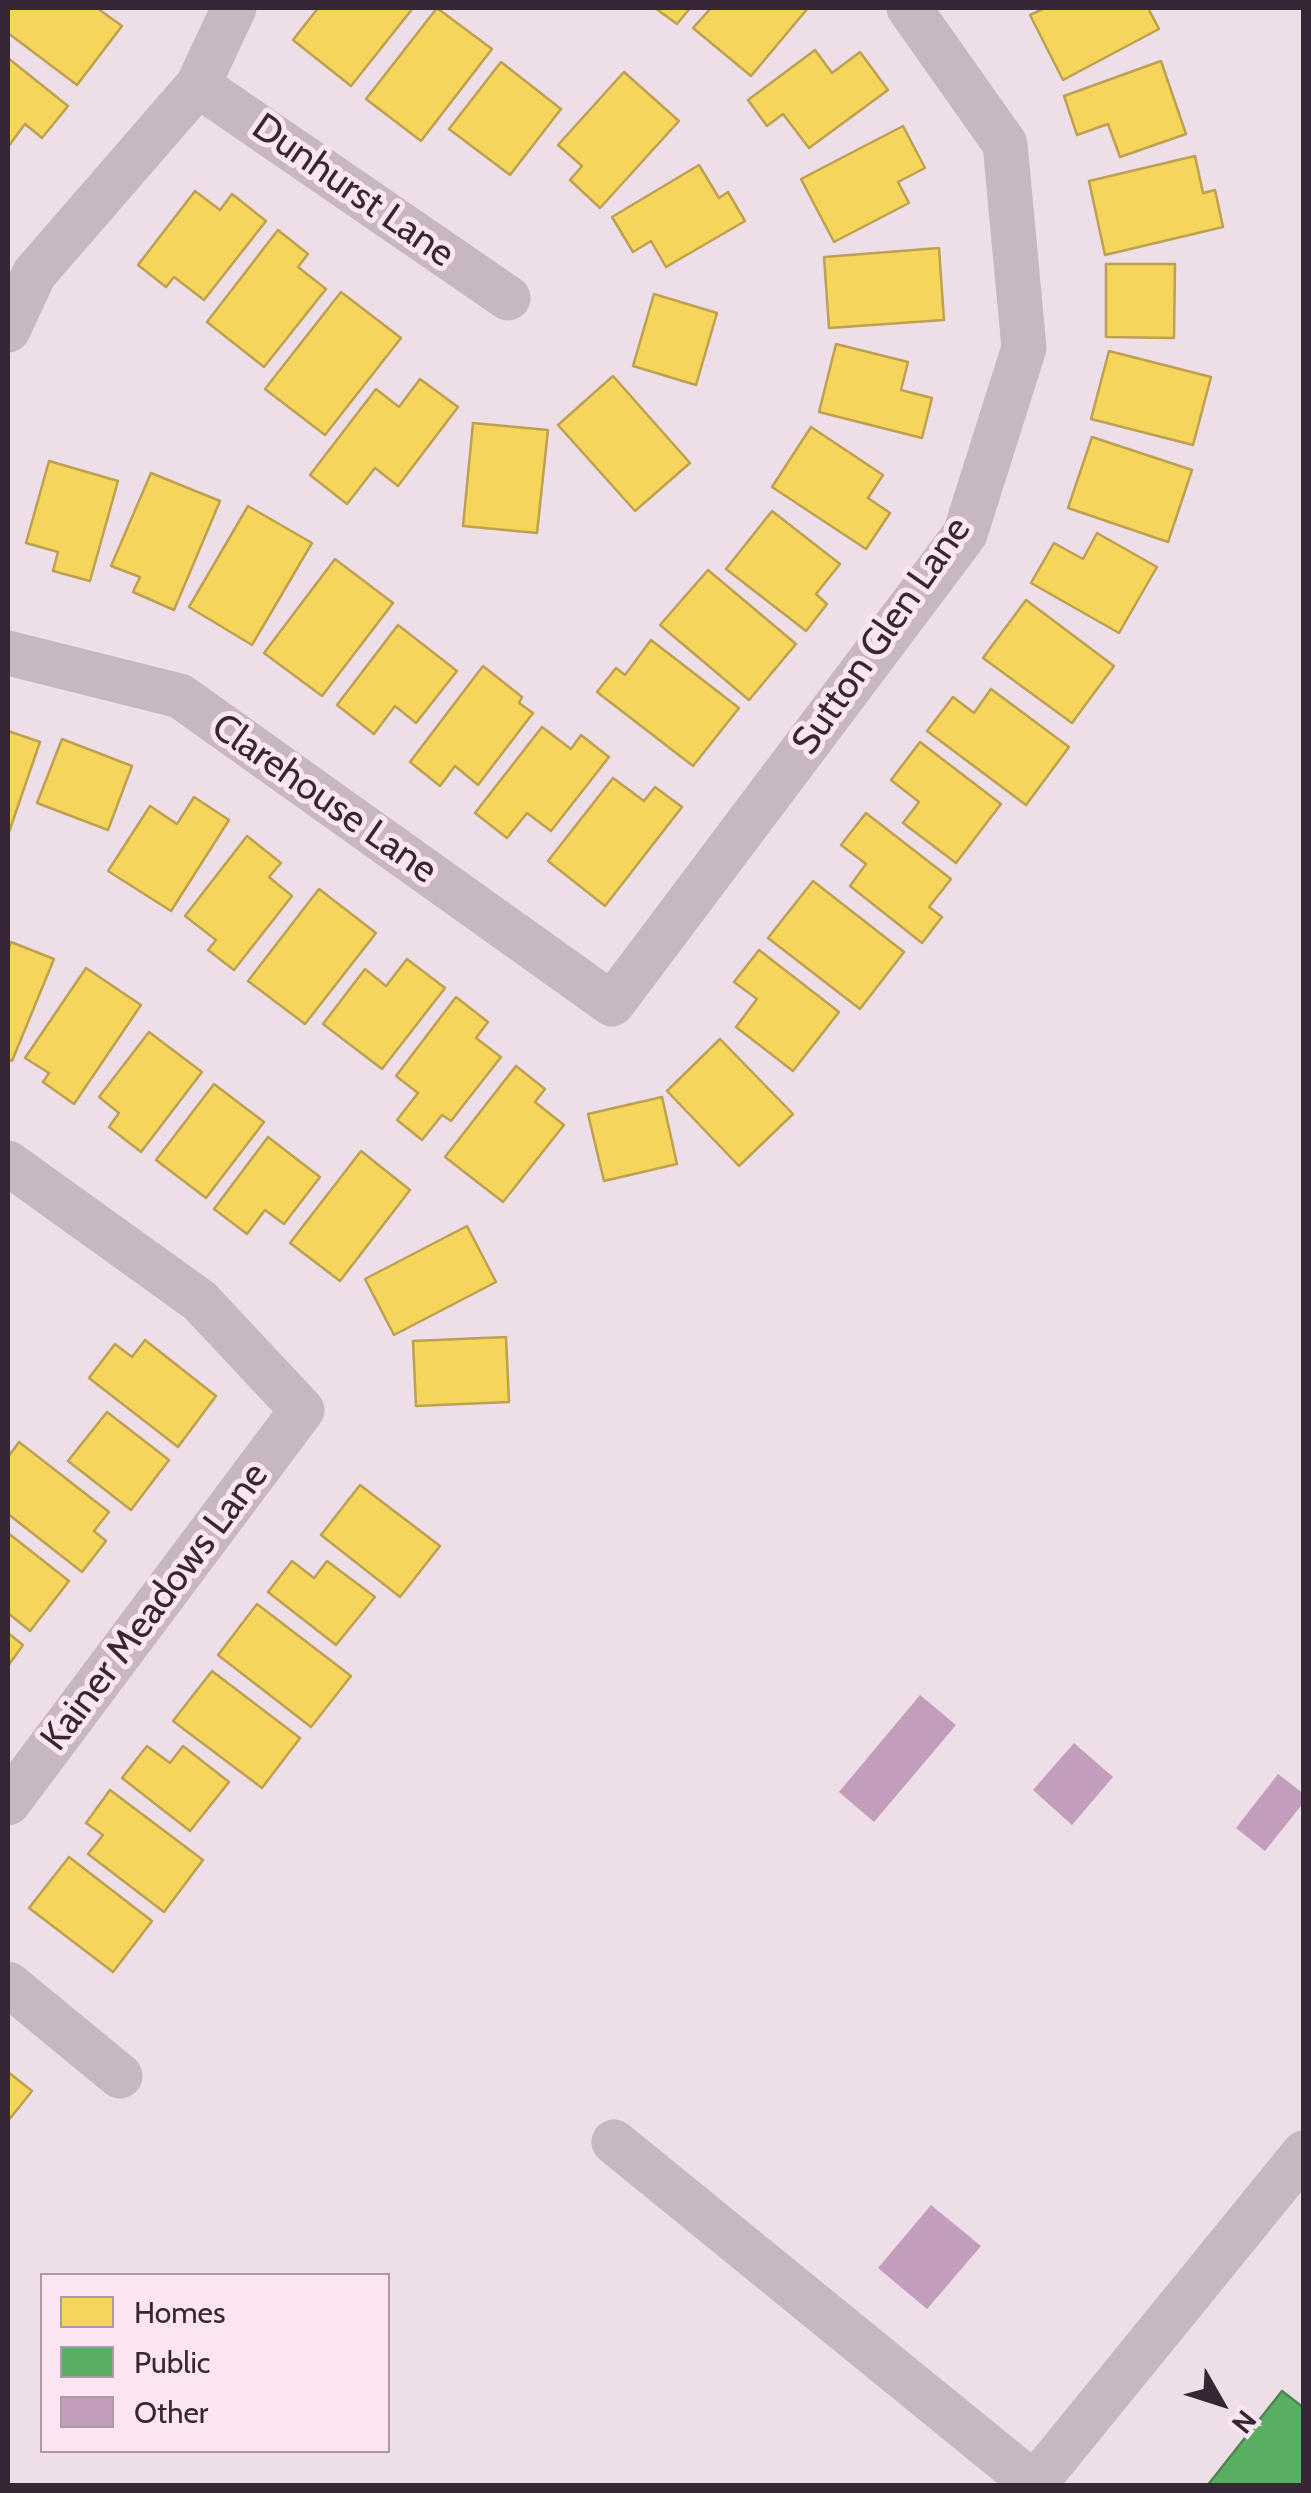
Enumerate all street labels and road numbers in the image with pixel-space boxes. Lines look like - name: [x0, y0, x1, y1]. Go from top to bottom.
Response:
- street label: Dunhurst Lane: [243, 105, 463, 277]
- street label: Sutton Glen Lane: [783, 509, 981, 763]
- street label: Clarehouse Lane: [203, 704, 445, 894]
- street label: Kainer Meadows Lane: [32, 1454, 278, 1760]

